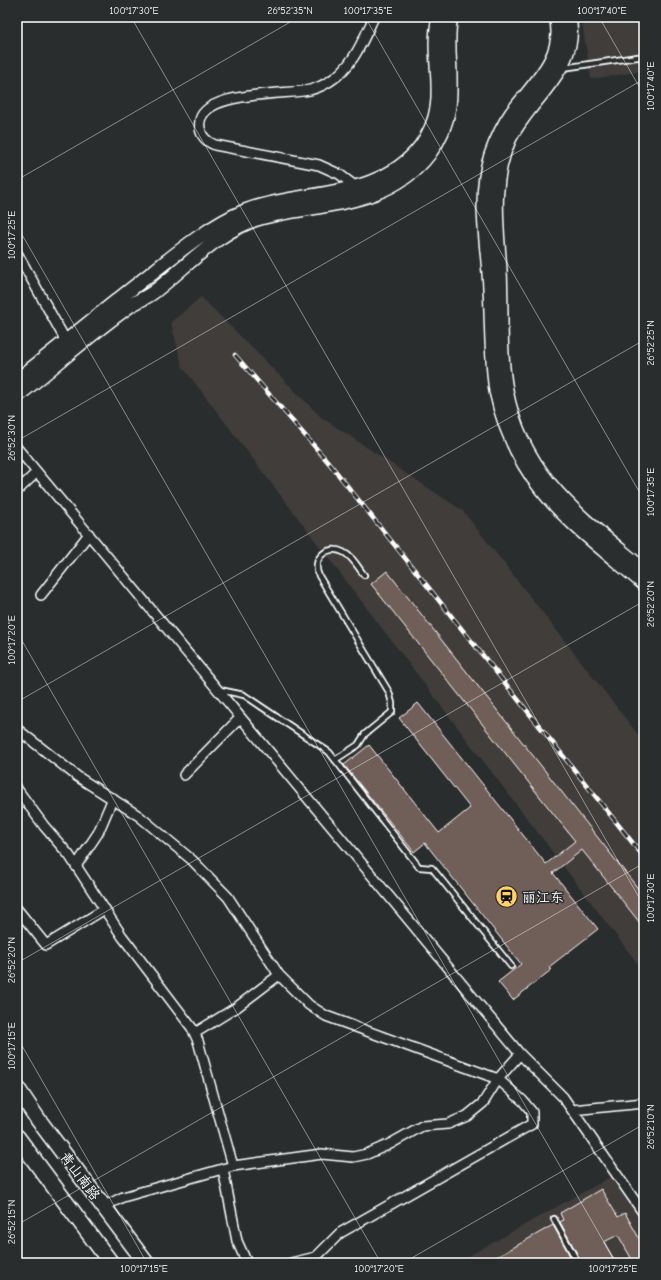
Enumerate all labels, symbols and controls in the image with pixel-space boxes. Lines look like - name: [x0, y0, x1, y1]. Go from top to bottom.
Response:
- text: 100°17'30"E: [109, 5, 159, 17]
- text: 26°52'35"N: [267, 5, 313, 17]
- text: 100°17'35"E: [344, 5, 392, 17]
- text: 100°17'40"E: [578, 5, 626, 17]
- text: 100°17'40"E: [645, 62, 657, 110]
- text: 100°17'25"E: [6, 211, 18, 259]
- text: 26°52'25"N: [645, 320, 657, 366]
- text: 26°52'30"N: [6, 415, 18, 461]
- text: 100°17'35"E: [645, 468, 657, 516]
- text: 26°52'20"N: [645, 581, 657, 627]
- text: 100°17'20"E: [6, 615, 18, 665]
- text: 100°17'30"E: [645, 873, 657, 923]
- station icon: 丽江东: [494, 884, 520, 910]
- place label: 丽江东: [522, 889, 564, 906]
- text: 26°52'20"N: [6, 937, 18, 983]
- text: 100°17'15"E: [6, 1022, 18, 1070]
- text: 26°52'10"N: [645, 1104, 657, 1150]
- street label: 青山南路: [56, 1149, 104, 1203]
- text: 26°52'15"N: [6, 1200, 18, 1244]
- text: 100°17'15"E: [120, 1263, 168, 1275]
- text: 100°17'20"E: [354, 1263, 404, 1275]
- text: 100°17'25"E: [589, 1263, 637, 1275]

